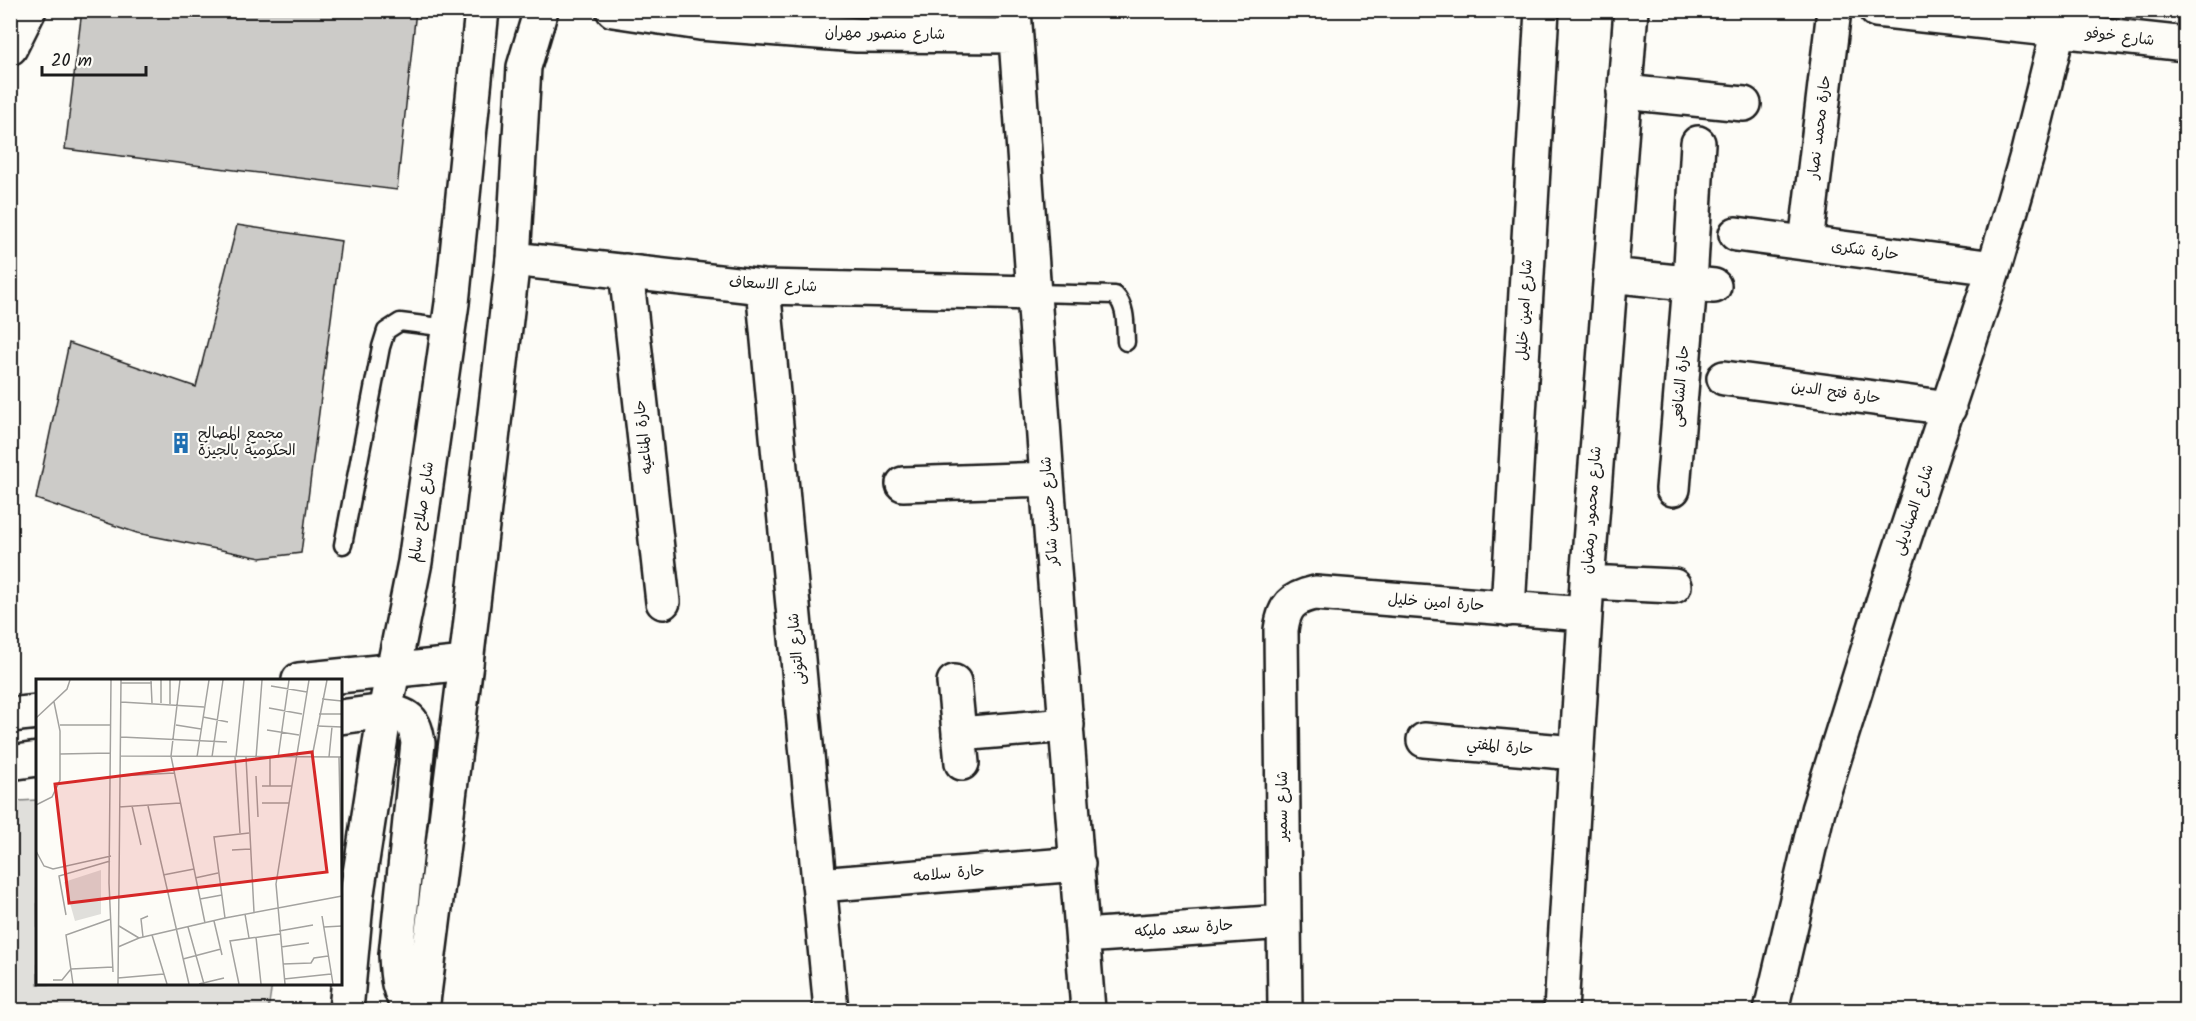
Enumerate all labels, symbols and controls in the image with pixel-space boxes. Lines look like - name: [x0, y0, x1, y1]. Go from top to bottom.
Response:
- street label: شارع منصور مهران: [825, 21, 945, 47]
- street label: شارع خوفو: [2083, 21, 2156, 53]
- scale bar: [42, 39, 146, 77]
- text: 20 m: [51, 47, 92, 76]
- street label: حارة محمد نصار: [1802, 74, 1838, 181]
- street label: حارة شكرى: [1830, 234, 1900, 268]
- street label: شارع امين خليل: [1510, 259, 1540, 361]
- street label: شارع الاسعاف: [728, 271, 818, 299]
- street label: حارة الشافعى: [1665, 344, 1697, 428]
- street label: حارة فتح الدين: [1790, 375, 1882, 411]
- street label: حارة المناعيه: [628, 399, 660, 475]
- place label: مجمع المصالح الحكومية بالجيزة: [198, 422, 296, 463]
- building icon: مجمع المصالح الحكومية بالجيزة: [169, 431, 193, 455]
- street label: شارع محمود رمضان: [1576, 445, 1608, 575]
- street label: شارع حسين شاكر: [1034, 456, 1066, 568]
- street label: شارع صلاح سالم: [403, 460, 441, 564]
- street label: شارع الصناديلى: [1887, 461, 1941, 559]
- street label: حارة امين خليل: [1387, 588, 1485, 618]
- street label: شارع التونى: [782, 612, 812, 686]
- inset map: [36, 679, 342, 985]
- street label: حارة المفتي: [1466, 732, 1534, 762]
- street label: شارع سمير: [1271, 771, 1295, 843]
- street label: حارة سلامه: [912, 859, 986, 889]
- street label: حارة سعد مليكه: [1134, 914, 1234, 944]

